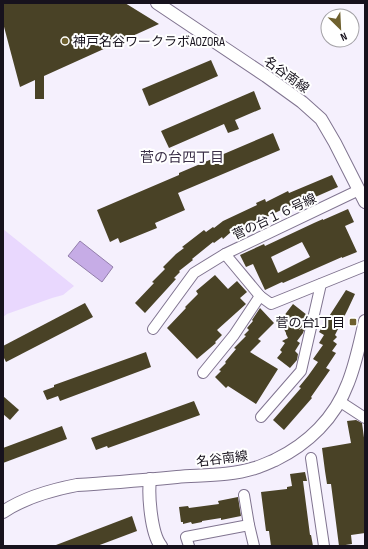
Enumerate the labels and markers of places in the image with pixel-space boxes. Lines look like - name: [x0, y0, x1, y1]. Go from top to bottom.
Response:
- place label: 神戸名谷ワークラボAOZORA: [73, 34, 225, 50]
- marker: 神戸名谷ワークラボAOZORA: [60, 36, 70, 46]
- place label: 菅の台1丁目: [275, 315, 345, 331]
- marker: 菅の台1丁目: [348, 317, 358, 327]

